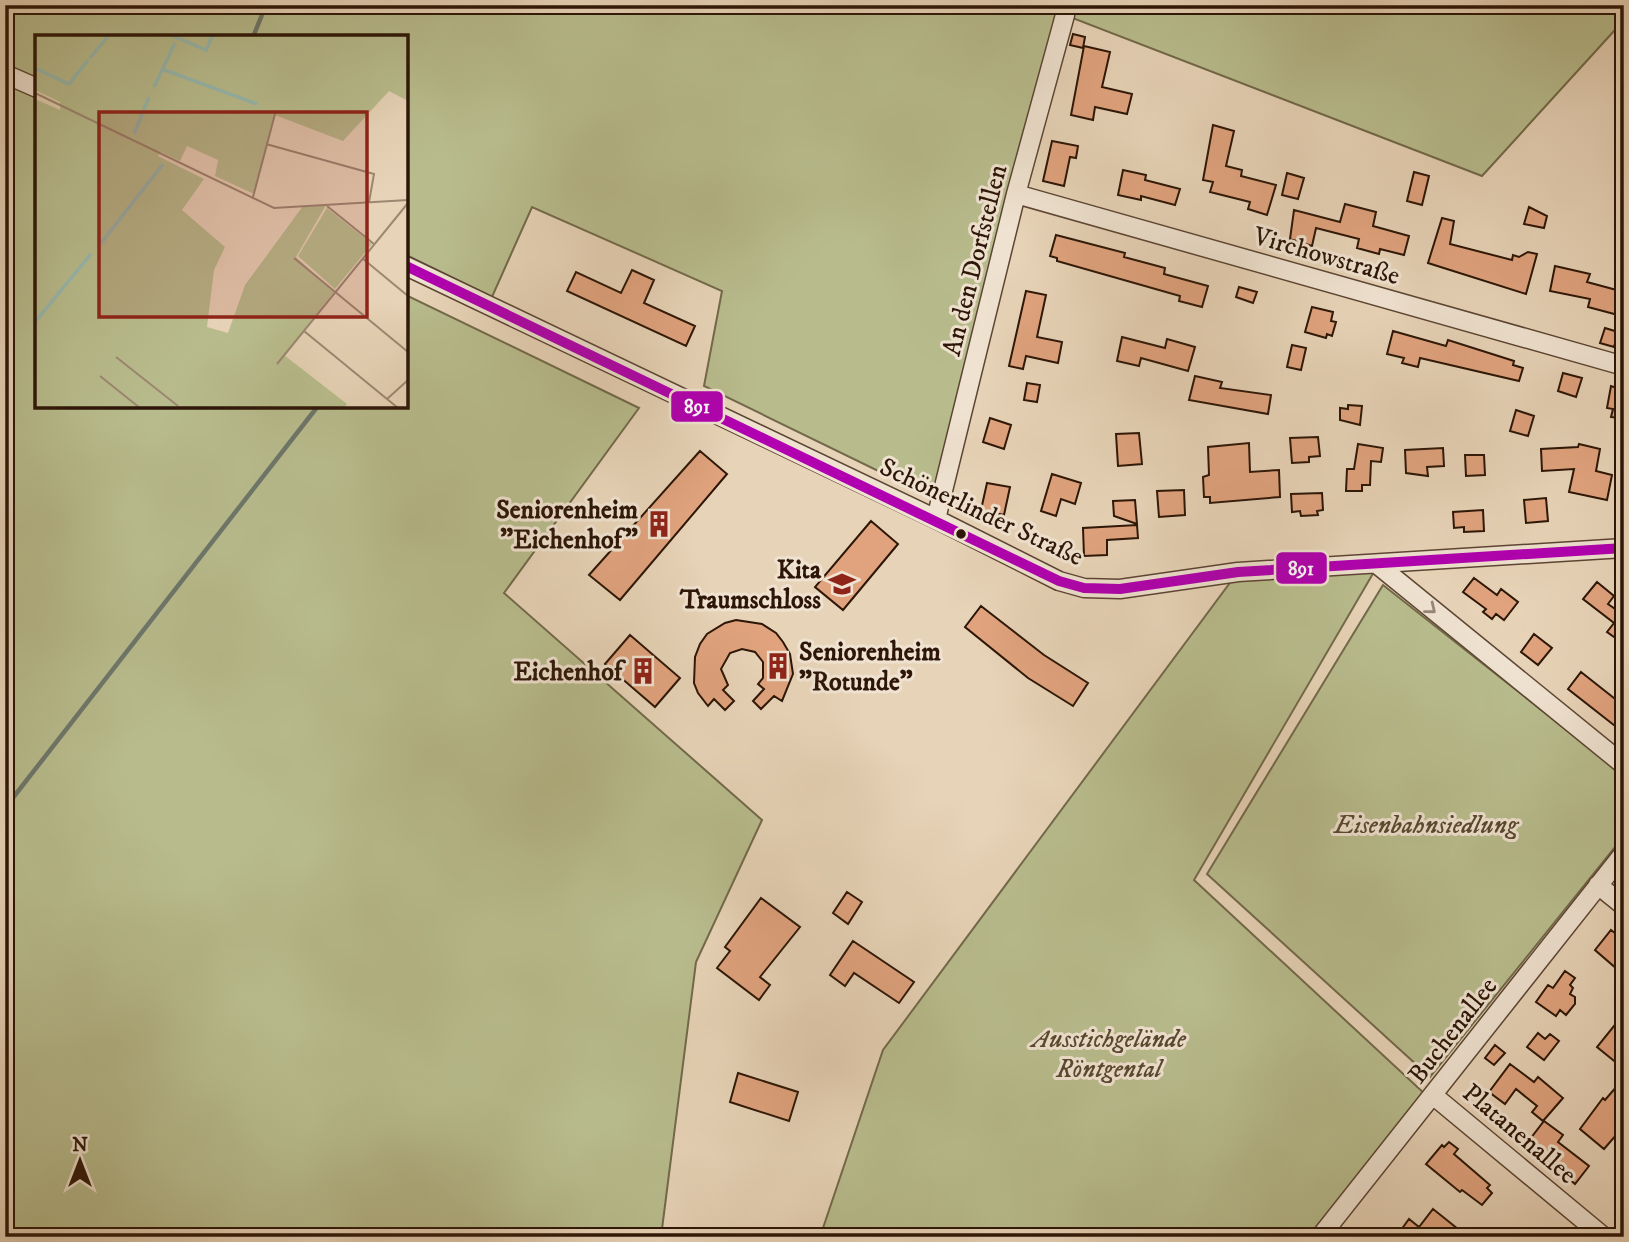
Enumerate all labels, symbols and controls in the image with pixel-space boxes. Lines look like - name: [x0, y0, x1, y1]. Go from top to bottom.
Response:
- inset map: [35, 35, 408, 408]
- street label: An den Dorfstellen: [936, 161, 1015, 360]
- street label: Virchowstraße: [1249, 220, 1404, 293]
- line badge: 891: [670, 390, 724, 423]
- text: 891: [684, 396, 710, 419]
- street label: Schönerlinder Straße: [874, 451, 1088, 574]
- place label: Seniorenheim "Eichenhof": [496, 494, 638, 557]
- building icon: Seniorenheim "Eichenhof": [644, 509, 674, 539]
- unlabelled marker: [954, 527, 968, 541]
- line badge: 891: [1275, 551, 1328, 585]
- place label: Kita Traumschloss: [679, 554, 822, 617]
- text: 891: [1288, 558, 1314, 581]
- school or university icon: Kita Traumschloss: [827, 569, 857, 599]
- one-way arrow: [1423, 601, 1436, 613]
- place label: Seniorenheim "Rotunde": [799, 636, 941, 699]
- building icon: Seniorenheim "Rotunde": [763, 651, 793, 681]
- place label: Eichenhof: [513, 656, 627, 689]
- building icon: Eichenhof: [628, 656, 658, 686]
- park label: Eisenbahnsiedlung: [1332, 809, 1520, 842]
- street label: Buchenallee: [1401, 971, 1505, 1091]
- park label: Ausstichgelände Röntgental: [1029, 1023, 1187, 1086]
- street label: Platanenallee: [1455, 1077, 1583, 1192]
- north arrow: [46, 1126, 116, 1196]
- text: N: [72, 1134, 88, 1157]

